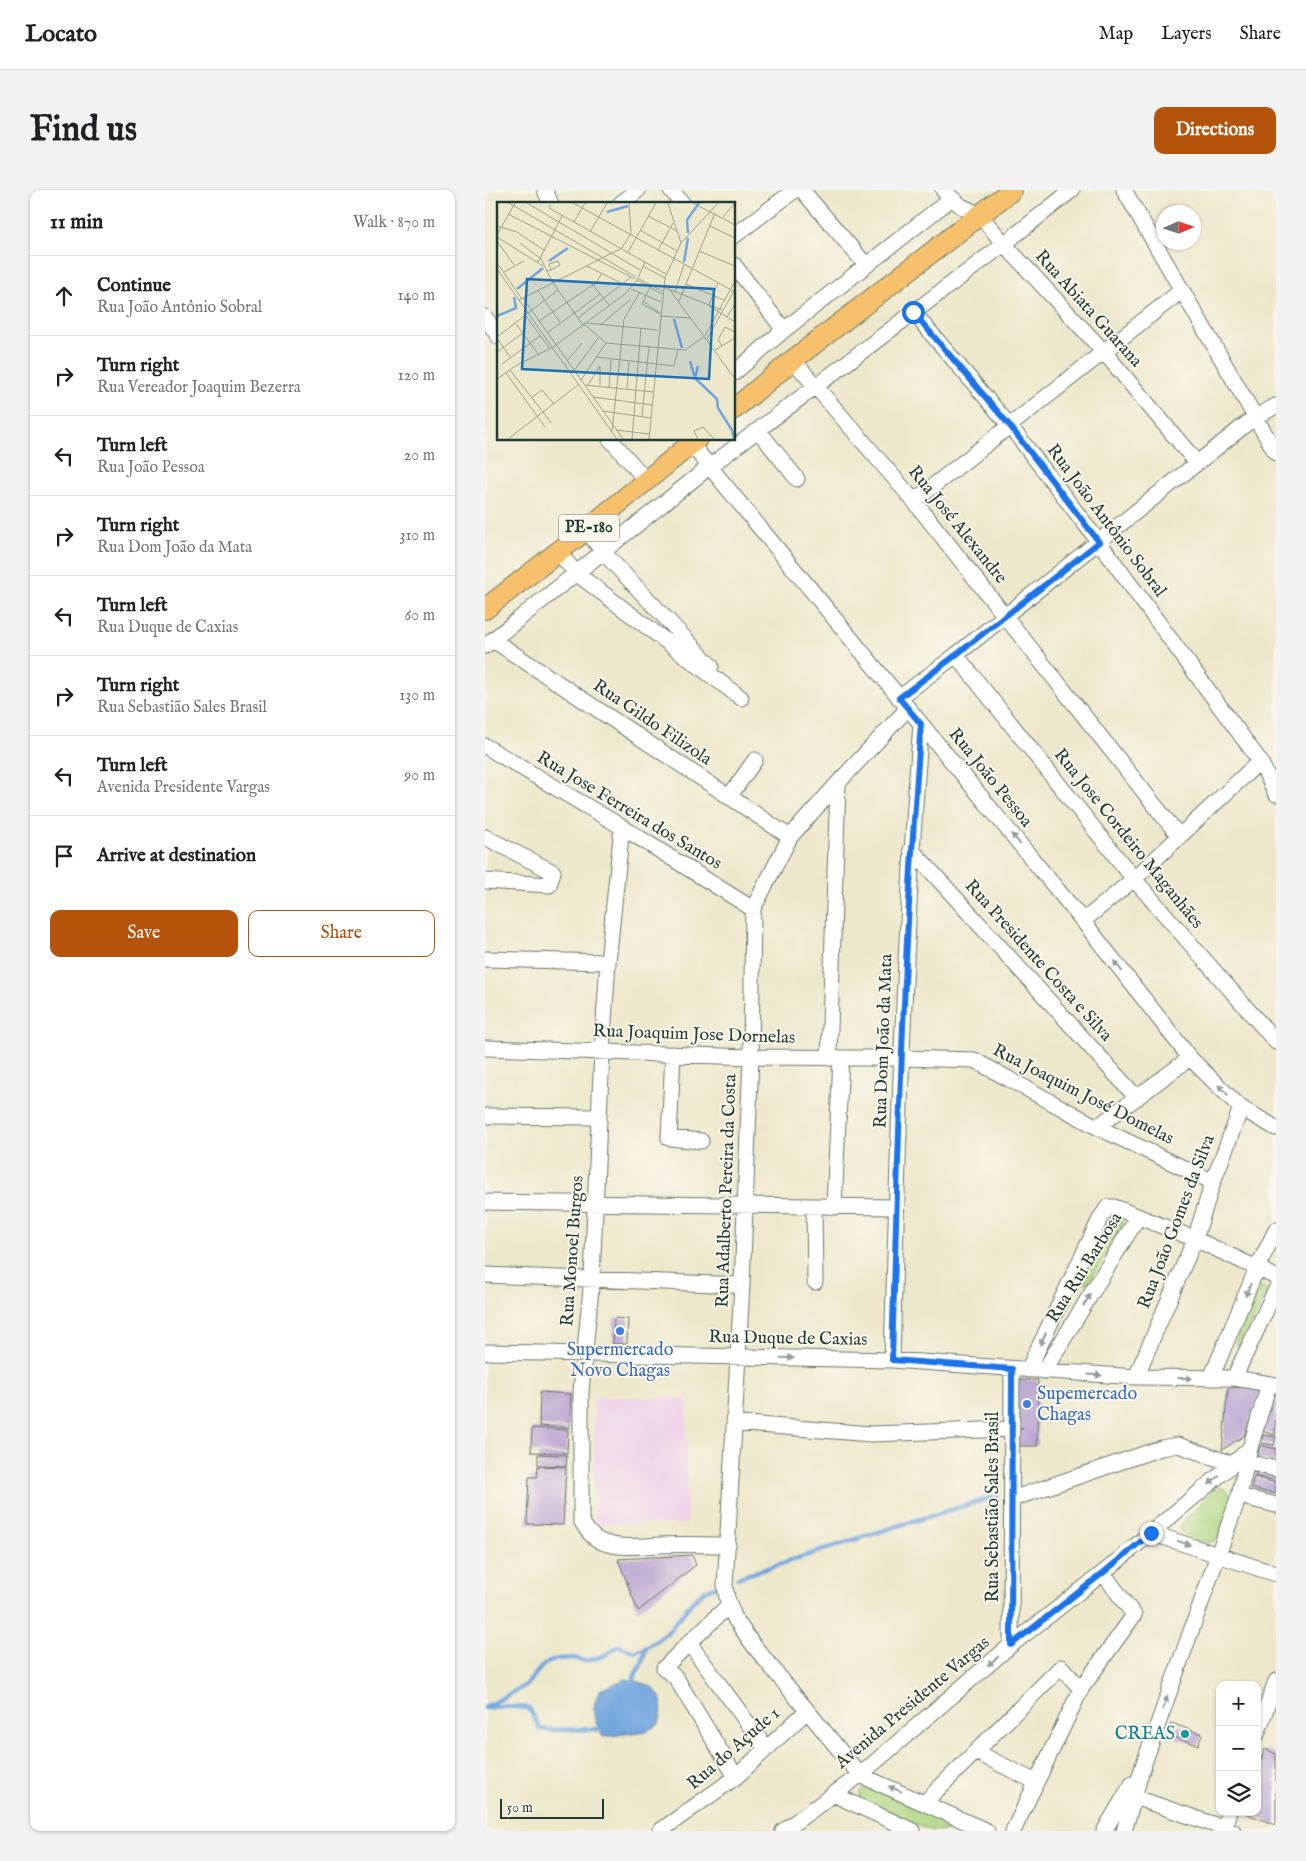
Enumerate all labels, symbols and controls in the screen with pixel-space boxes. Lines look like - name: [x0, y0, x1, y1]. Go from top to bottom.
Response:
- text: Locato: [25, 19, 97, 50]
- text: Map: [1099, 23, 1133, 46]
- text: Layers: [1161, 23, 1212, 46]
- text: Share: [1240, 23, 1281, 46]
- button: Directions: [1154, 107, 1276, 154]
- text: Find us: [30, 108, 137, 153]
- inset map: [497, 202, 735, 440]
- north arrow: [1156, 205, 1201, 250]
- text: 11 min: [50, 209, 103, 236]
- text: Walk · 870 m: [353, 213, 435, 233]
- street label: Rua Abiata Guarana: [1029, 246, 1147, 373]
- text: Continue: [97, 274, 171, 298]
- icon: ahead: [50, 282, 78, 310]
- text: 140 m: [397, 286, 435, 306]
- text: Rua João Antônio Sobral: [97, 298, 262, 318]
- route start: [902, 301, 925, 324]
- text: Turn right: [97, 354, 179, 378]
- icon: right: [50, 362, 78, 390]
- text: 120 m: [398, 366, 435, 386]
- text: Rua Vereador Joaquim Bezerra: [97, 378, 301, 398]
- text: Turn left: [97, 434, 168, 458]
- street label: Rua João Antônio Sobral: [1041, 440, 1171, 602]
- icon: left: [50, 442, 78, 470]
- text: 20 m: [404, 446, 435, 466]
- text: Rua João Pessoa: [97, 458, 205, 478]
- street label: Rua José Alexandre: [902, 461, 1012, 589]
- text: Turn right: [97, 514, 179, 538]
- road number: PE-180: [559, 514, 619, 542]
- icon: right: [50, 522, 78, 550]
- text: 310 m: [399, 526, 435, 546]
- text: Rua Dom João da Mata: [97, 538, 252, 558]
- text: Turn left: [97, 594, 168, 618]
- icon: left: [50, 602, 78, 630]
- text: 60 m: [405, 606, 435, 626]
- text: Rua Duque de Caxias: [97, 618, 238, 638]
- text: Turn right: [97, 674, 179, 698]
- street label: Rua Gildo Filizola: [588, 675, 716, 771]
- icon: right: [50, 682, 78, 710]
- text: 130 m: [399, 686, 435, 706]
- text: Rua Sebastião Sales Brasil: [97, 698, 267, 718]
- street label: Rua João Pessoa: [943, 724, 1037, 832]
- street label: Rua Jose Cordeiro Maganhães: [1048, 744, 1208, 934]
- street label: Rua Jose Ferreira dos Santos: [532, 747, 726, 875]
- text: Turn left: [97, 754, 168, 778]
- icon: left: [50, 762, 78, 790]
- text: 90 m: [404, 766, 435, 786]
- text: Avenida Presidente Vargas: [97, 778, 270, 798]
- one-way arrow: [1010, 833, 1021, 846]
- icon: arrive: [50, 842, 78, 870]
- text: Arrive at destination: [97, 844, 256, 868]
- street label: Rua Presidente Costa e Silva: [959, 875, 1117, 1047]
- button: Save: [50, 910, 238, 957]
- button: Share: [248, 910, 435, 957]
- street label: Rua Dom João da Mata: [869, 953, 899, 1129]
- one-way arrow: [1113, 960, 1124, 973]
- street label: Rua Joaquim Jose Dornelas: [592, 1020, 796, 1050]
- street label: Rua Joaquim José Domelas: [989, 1039, 1177, 1151]
- street label: Rua Adalberto Pereira da Costa: [711, 1073, 743, 1308]
- one-way arrow: [1217, 1084, 1229, 1096]
- street label: Rua João Gomes da Silva: [1133, 1131, 1221, 1312]
- street label: Rua Monoel Burgos: [556, 1175, 590, 1327]
- street label: Rua Rui Barbosa: [1042, 1208, 1128, 1328]
- one-way arrow: [1243, 1283, 1251, 1297]
- one-way arrow: [1083, 1293, 1092, 1306]
- marker: Supermercado Novo Chagas: [614, 1325, 626, 1337]
- street label: Rua Duque de Caxias: [708, 1326, 868, 1352]
- one-way arrow: [1039, 1332, 1047, 1346]
- place label: Supermercado Novo Chagas: [567, 1339, 674, 1383]
- one-way arrow: [779, 1354, 795, 1362]
- one-way arrow: [1087, 1371, 1103, 1379]
- one-way arrow: [1177, 1374, 1193, 1382]
- place label: Supemercado Chagas: [1037, 1383, 1137, 1427]
- marker: Supemercado Chagas: [1021, 1398, 1033, 1410]
- street label: Rua Sebastião Sales Brasil: [982, 1411, 1005, 1603]
- one-way arrow: [1207, 1475, 1220, 1486]
- route end: [1140, 1522, 1163, 1545]
- one-way arrow: [1177, 1540, 1192, 1548]
- street label: Avenida Presidente Vargas: [830, 1632, 995, 1775]
- one-way arrow: [988, 1655, 1000, 1667]
- map controls: [1216, 1681, 1261, 1816]
- button: +: [1216, 1681, 1261, 1726]
- one-way arrow: [1161, 1695, 1169, 1710]
- street label: Rua do Açude 1: [683, 1702, 785, 1796]
- place label: CREAS: [1115, 1723, 1175, 1746]
- button: −: [1216, 1726, 1261, 1771]
- marker: CREAS: [1179, 1728, 1191, 1740]
- button: layers: [1216, 1771, 1261, 1816]
- one-way arrow: [888, 1785, 902, 1793]
- scale bar: [500, 1796, 604, 1819]
- text: 50 m: [507, 1799, 533, 1817]

